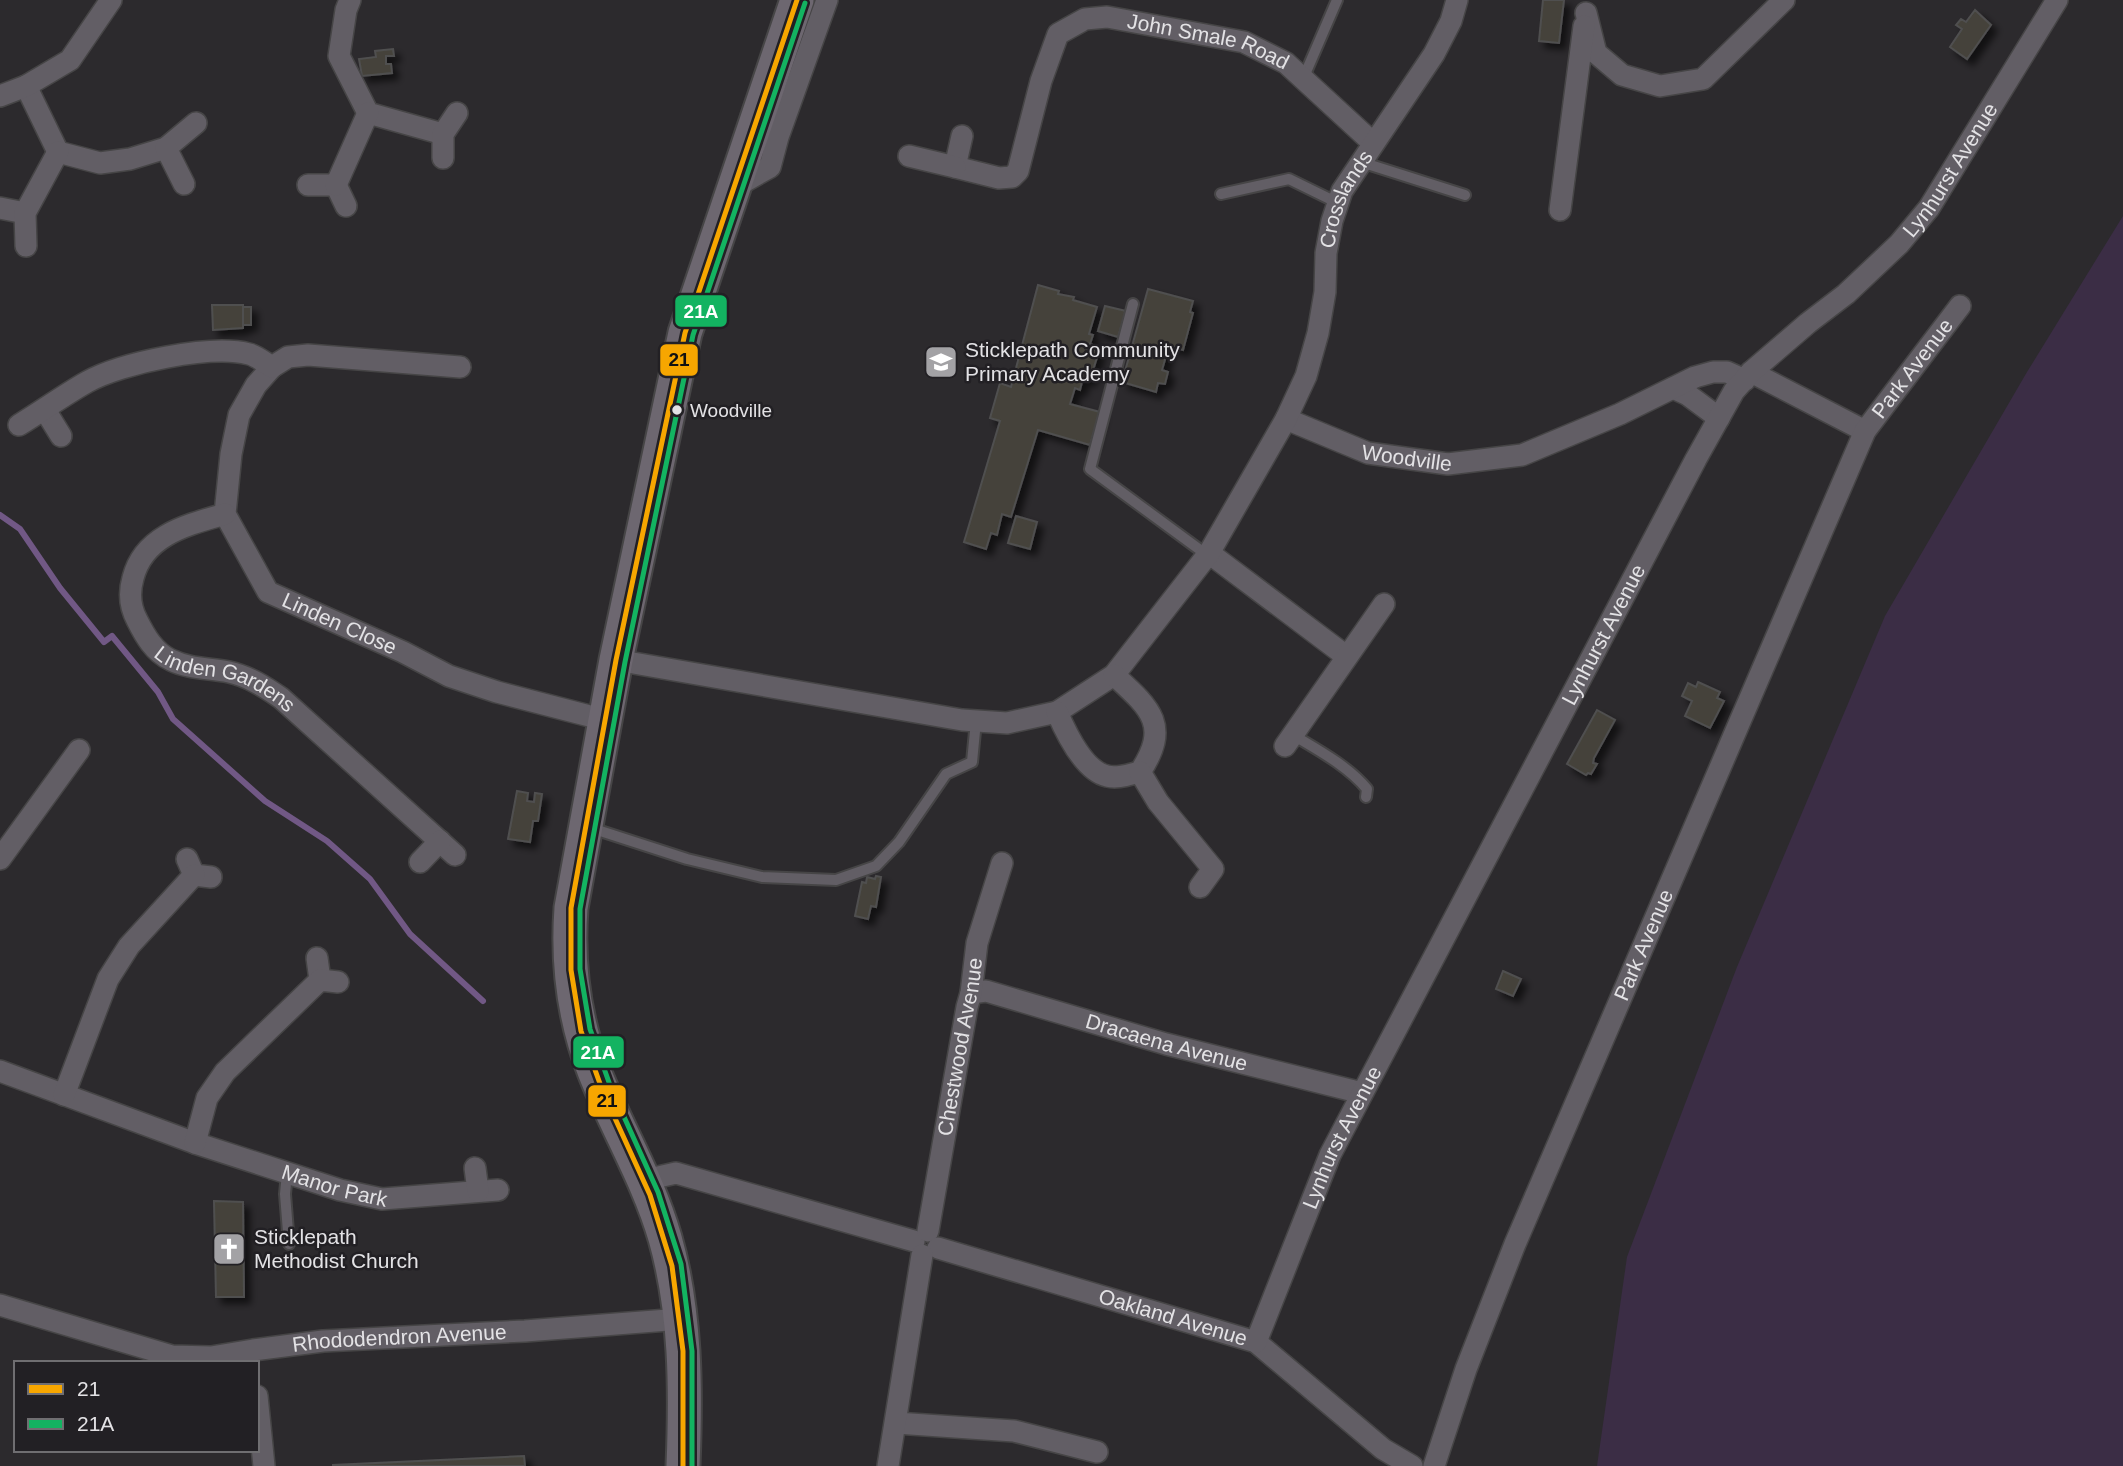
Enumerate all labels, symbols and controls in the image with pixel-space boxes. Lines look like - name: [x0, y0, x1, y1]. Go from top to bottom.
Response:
- street label: John Smale Road: [1126, 9, 1293, 74]
- street label: Lynhurst Avenue: [1898, 99, 2002, 241]
- street label: Crosslands: [1315, 146, 1377, 250]
- line badge: 21A: [674, 294, 728, 328]
- text: 21A: [684, 301, 719, 322]
- street label: Park Avenue: [1867, 314, 1957, 422]
- place label: Sticklepath Community Primary Academy: [965, 338, 1180, 385]
- line badge: 21: [659, 343, 699, 377]
- school or university icon: Sticklepath Community Primary Academy: [922, 343, 960, 381]
- text: 21: [668, 349, 690, 370]
- place label: Woodville: [690, 400, 772, 421]
- marker: Woodville: [670, 403, 684, 417]
- street label: Woodville: [1360, 440, 1453, 475]
- street label: Lynhurst Avenue: [1557, 560, 1650, 709]
- street label: Linden Close: [279, 588, 400, 659]
- street label: Linden Gardens: [150, 641, 300, 716]
- street label: Park Avenue: [1609, 886, 1677, 1004]
- street label: Chestwood Avenue: [933, 956, 986, 1138]
- street label: Dracaena Avenue: [1083, 1009, 1250, 1075]
- line badge: 21A: [572, 1035, 625, 1069]
- text: 21A: [581, 1042, 616, 1063]
- street label: Lynhurst Avenue: [1298, 1062, 1386, 1212]
- line badge: 21: [587, 1084, 627, 1118]
- text: 21: [596, 1090, 618, 1111]
- street label: Manor Park: [279, 1160, 390, 1211]
- place label: Sticklepath Methodist Church: [254, 1225, 419, 1272]
- church icon: Sticklepath Methodist Church: [210, 1230, 248, 1268]
- street label: Oakland Avenue: [1096, 1284, 1250, 1350]
- street label: Rhododendron Avenue: [291, 1320, 507, 1356]
- legend: [14, 1361, 259, 1452]
- text: 21: [77, 1377, 100, 1400]
- text: 21A: [77, 1412, 114, 1435]

